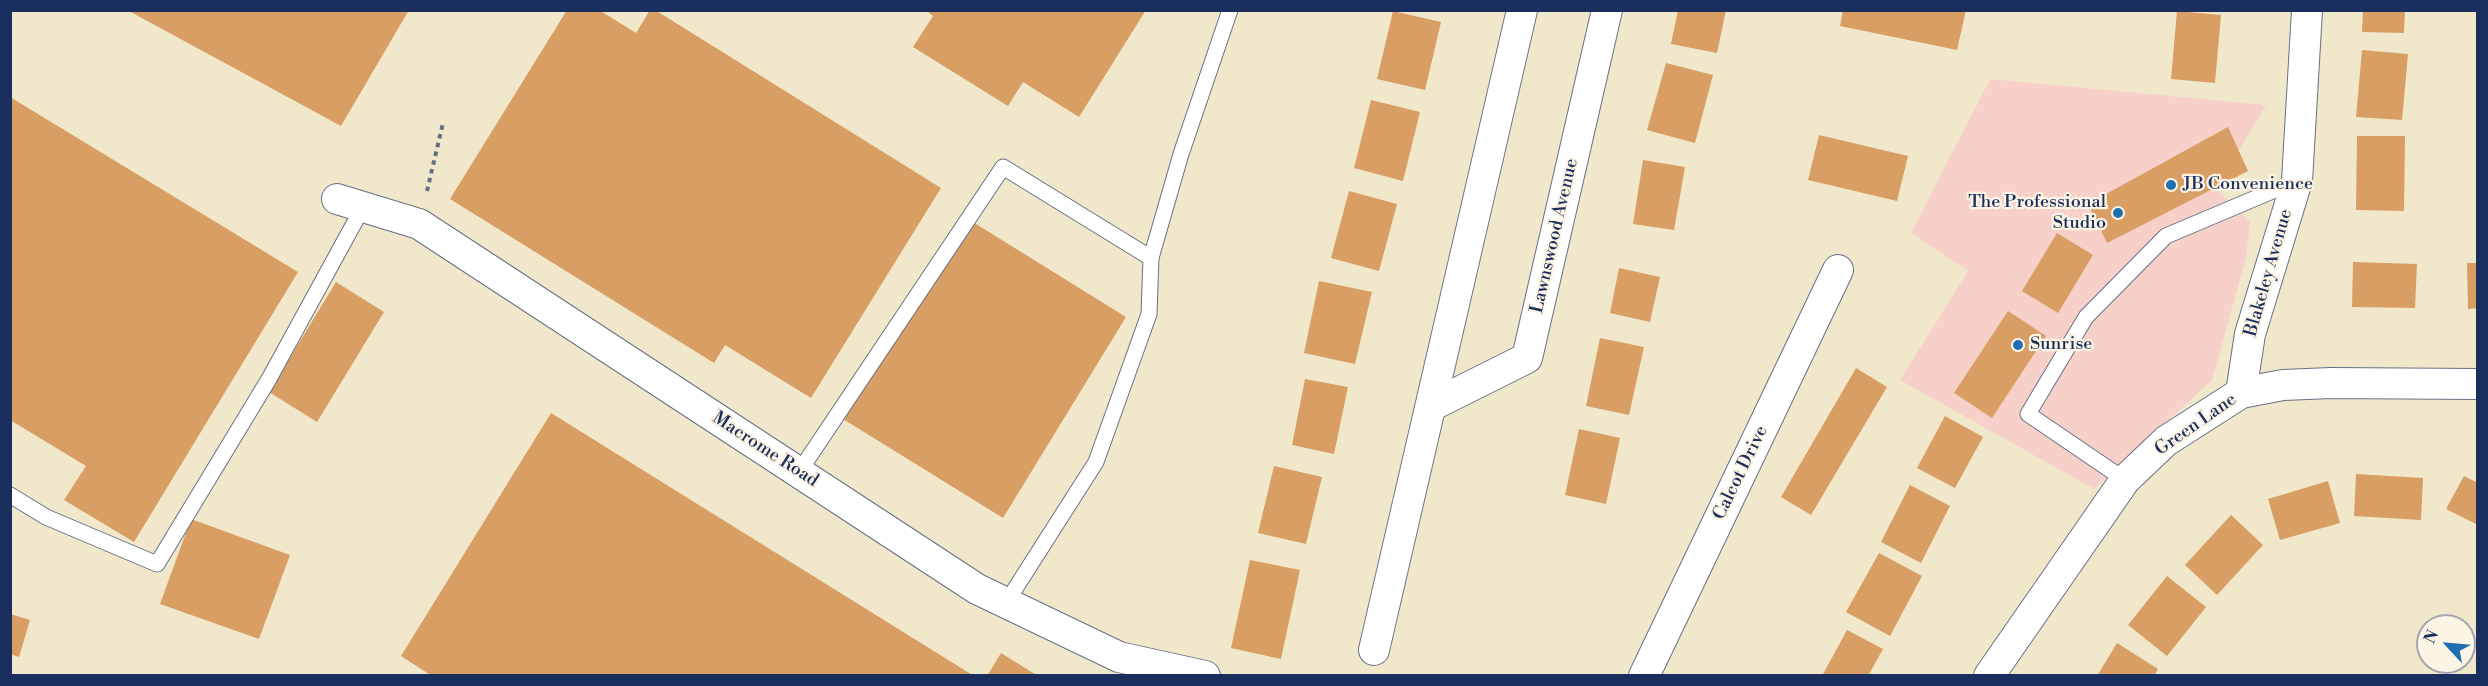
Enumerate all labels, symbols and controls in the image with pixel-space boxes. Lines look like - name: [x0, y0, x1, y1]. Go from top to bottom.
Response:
- street label: Lawnswood Avenue: [1527, 157, 1583, 315]
- place label: JB Convenience: [2183, 174, 2313, 196]
- marker: JB Convenience: [2164, 178, 2178, 192]
- place label: The Professional Studio: [1968, 192, 2106, 234]
- marker: The Professional Studio: [2111, 206, 2125, 220]
- street label: Blakeley Avenue: [2240, 207, 2298, 339]
- place label: Sunrise: [2030, 334, 2092, 356]
- marker: Sunrise: [2011, 338, 2025, 352]
- street label: Green Lane: [2151, 389, 2241, 461]
- street label: Macrome Road: [708, 408, 822, 492]
- street label: Calcot Drive: [1709, 423, 1773, 523]
- north arrow: [2416, 614, 2476, 674]
- text: N: [2420, 627, 2443, 647]

